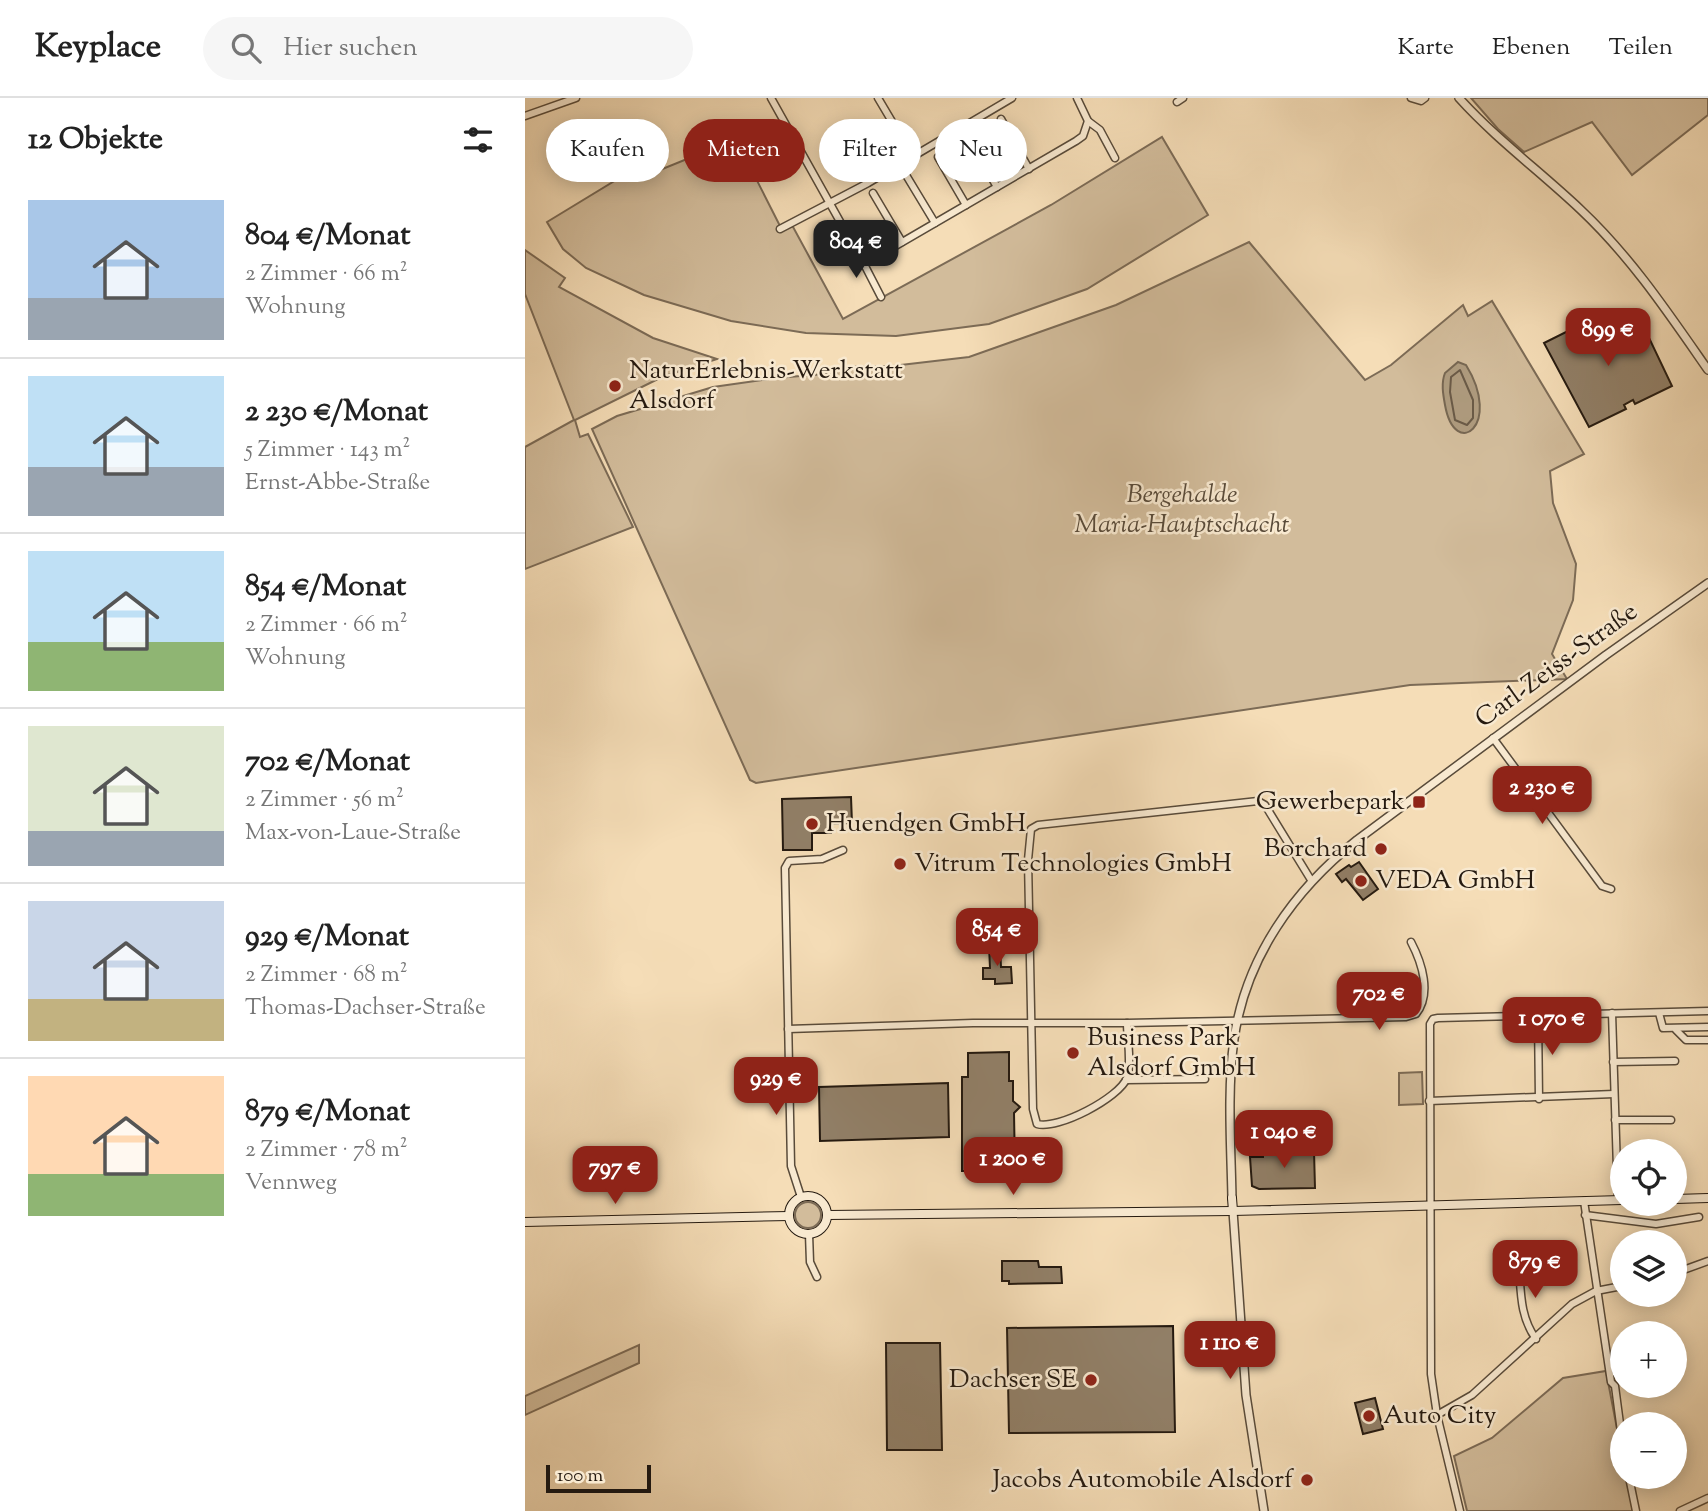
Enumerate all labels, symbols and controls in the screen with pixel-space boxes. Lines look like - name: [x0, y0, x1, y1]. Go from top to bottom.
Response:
- search box: [203, 17, 693, 80]
- text: Keyplace: [35, 24, 161, 72]
- icon: search: [227, 29, 265, 67]
- text: Hier suchen: [283, 30, 418, 67]
- text: Karte: [1397, 31, 1454, 65]
- text: Ebenen: [1492, 31, 1570, 65]
- text: Teilen: [1608, 31, 1673, 65]
- text: 12 Objekte: [28, 119, 163, 162]
- chip: Kaufen: [546, 119, 669, 182]
- chip: Mieten: [683, 119, 805, 182]
- chip: Filter: [819, 119, 921, 182]
- chip: Neu: [935, 119, 1027, 182]
- icon: filters: [459, 121, 497, 159]
- text: 804 €/Monat: [245, 215, 410, 258]
- pin: 804 €: [807, 220, 905, 280]
- text: 804 €: [829, 226, 883, 259]
- icon: home: [84, 228, 168, 312]
- text: 2 Zimmer · 66 m²: [245, 258, 407, 291]
- text: Wohnung: [245, 291, 345, 324]
- pin: 899 €: [1559, 308, 1657, 368]
- text: 899 €: [1582, 314, 1634, 347]
- place label: NaturErlebnis-Werkstatt Alsdorf: [629, 353, 903, 420]
- marker: NaturErlebnis-Werkstatt Alsdorf: [607, 378, 623, 394]
- text: 2 230 €/Monat: [245, 391, 428, 434]
- icon: home: [84, 404, 168, 488]
- text: 5 Zimmer · 143 m²: [245, 434, 410, 467]
- text: Ernst-Abbe-Straße: [245, 467, 430, 500]
- park label: Bergehalde Maria-Hauptschacht: [1074, 477, 1290, 544]
- text: 854 €/Monat: [245, 566, 406, 609]
- icon: home: [84, 579, 168, 663]
- street label: Carl-Zeiss-Straße: [1468, 594, 1646, 738]
- text: 2 Zimmer · 66 m²: [245, 609, 407, 642]
- text: Wohnung: [245, 642, 345, 675]
- text: 702 €/Monat: [245, 741, 410, 784]
- icon: home: [84, 754, 168, 838]
- pin: 2 230 €: [1477, 766, 1607, 826]
- text: 2 230 €: [1509, 772, 1575, 805]
- text: 2 Zimmer · 56 m²: [245, 784, 404, 817]
- place label: Gewerbepark: [1256, 784, 1405, 821]
- marker: Gewerbepark: [1411, 794, 1427, 810]
- place label: Huendgen GmbH: [826, 806, 1027, 843]
- marker: Huendgen GmbH: [804, 816, 820, 832]
- text: Max-von-Laue-Straße: [245, 817, 461, 850]
- place label: Borchard: [1264, 831, 1367, 868]
- marker: Borchard: [1373, 841, 1389, 857]
- place label: Vitrum Technologies GmbH: [914, 846, 1232, 883]
- marker: Vitrum Technologies GmbH: [892, 856, 908, 872]
- place label: VEDA GmbH: [1375, 863, 1535, 900]
- marker: VEDA GmbH: [1353, 873, 1369, 889]
- pin: 854 €: [948, 908, 1046, 968]
- text: 854 €: [972, 914, 1022, 947]
- text: 929 €/Monat: [245, 916, 409, 959]
- icon: home: [84, 929, 168, 1013]
- text: 2 Zimmer · 68 m²: [245, 959, 408, 992]
- pin: 702 €: [1330, 972, 1428, 1032]
- text: 702 €: [1353, 978, 1405, 1011]
- text: Thomas-Dachser-Straße: [245, 992, 486, 1025]
- pin: 1 070 €: [1487, 998, 1617, 1057]
- text: 1 070 €: [1518, 1003, 1586, 1036]
- place label: Business Park Alsdorf GmbH: [1087, 1020, 1256, 1087]
- marker: Business Park Alsdorf GmbH: [1065, 1045, 1081, 1061]
- pin: 929 €: [727, 1058, 825, 1117]
- text: 929 €: [750, 1063, 802, 1096]
- text: 879 €/Monat: [245, 1091, 410, 1134]
- icon: home: [84, 1104, 168, 1188]
- pin: 1 040 €: [1219, 1110, 1349, 1170]
- text: 1 040 €: [1251, 1116, 1317, 1149]
- text: 2 Zimmer · 78 m²: [245, 1134, 408, 1167]
- pin: 1 200 €: [948, 1138, 1078, 1197]
- map controls: [1610, 1139, 1687, 1489]
- button: locate: [1610, 1139, 1687, 1216]
- text: 1 200 €: [980, 1143, 1046, 1176]
- pin: 797 €: [566, 1146, 664, 1206]
- text: 797 €: [589, 1152, 641, 1185]
- text: Vennweg: [245, 1167, 337, 1200]
- button: layers: [1610, 1230, 1687, 1307]
- pin: 879 €: [1486, 1240, 1584, 1300]
- text: 879 €: [1509, 1246, 1561, 1279]
- button: +: [1610, 1321, 1687, 1398]
- pin: 1 110 €: [1165, 1322, 1295, 1381]
- text: 1 110 €: [1200, 1327, 1260, 1360]
- place label: Dachser SE: [949, 1362, 1077, 1399]
- marker: Dachser SE: [1083, 1372, 1099, 1388]
- place label: Auto City: [1383, 1398, 1497, 1435]
- marker: Auto City: [1361, 1408, 1377, 1424]
- button: −: [1610, 1412, 1687, 1489]
- scale bar: [546, 1462, 651, 1494]
- place label: Jacobs Automobile Alsdorf: [990, 1462, 1294, 1499]
- text: 100 m: [557, 1463, 603, 1490]
- marker: Jacobs Automobile Alsdorf: [1299, 1472, 1315, 1488]

